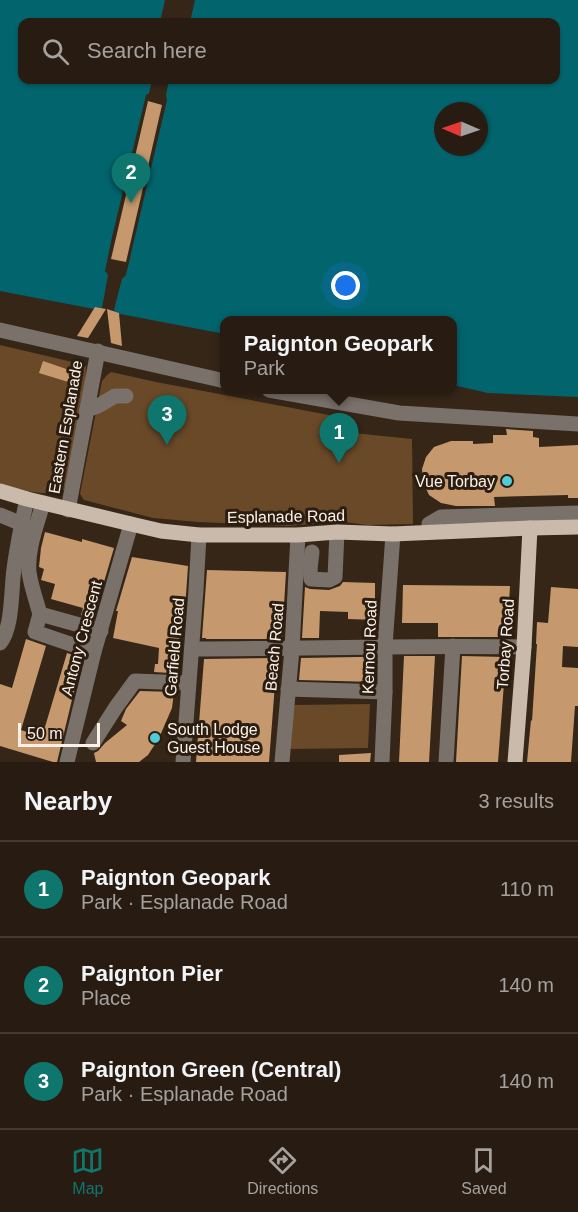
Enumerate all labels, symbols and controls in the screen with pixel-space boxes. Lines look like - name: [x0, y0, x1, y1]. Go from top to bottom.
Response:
- search box: [18, 18, 560, 84]
- icon: search: [39, 35, 72, 68]
- text: Search here: [87, 38, 207, 63]
- north arrow: [434, 102, 488, 156]
- pin: 2: [112, 154, 150, 203]
- your location: [331, 271, 360, 300]
- popup: [220, 316, 457, 394]
- text: Paignton Geopark: [244, 331, 433, 356]
- text: Park: [244, 357, 285, 379]
- street label: Eastern Esplanade: [45, 359, 86, 495]
- pin: 3: [148, 396, 186, 445]
- pin: 1: [320, 414, 358, 463]
- place label: Vue Torbay: [415, 473, 495, 490]
- marker: Vue Torbay: [500, 474, 514, 488]
- street label: Esplanade Road: [227, 507, 345, 526]
- street label: Antony Crescent: [58, 578, 105, 697]
- street label: Garfield Road: [162, 597, 187, 697]
- street label: Torbay Road: [494, 598, 517, 690]
- street label: Kernou Road: [359, 600, 380, 694]
- street label: Beach Road: [262, 602, 287, 692]
- scale bar: [18, 720, 100, 748]
- place label: South Lodge Guest House: [167, 721, 260, 756]
- text: 50 m: [27, 725, 63, 742]
- marker: South Lodge Guest House: [148, 731, 162, 745]
- text: Nearby: [24, 786, 112, 816]
- text: 3 results: [478, 790, 554, 812]
- text: Paignton Geopark: [81, 865, 270, 890]
- text: 1: [38, 878, 49, 900]
- text: 110 m: [500, 878, 554, 900]
- text: Park · Esplanade Road: [81, 891, 288, 913]
- text: Paignton Pier: [81, 961, 223, 986]
- text: 2: [38, 974, 49, 996]
- text: 140 m: [498, 974, 554, 996]
- text: Place: [81, 987, 131, 1009]
- text: Paignton Green (Central): [81, 1057, 341, 1082]
- text: 3: [38, 1070, 49, 1092]
- text: 140 m: [498, 1070, 554, 1092]
- text: Park · Esplanade Road: [81, 1083, 288, 1105]
- tab: Map: [71, 1144, 104, 1198]
- tab: Directions: [247, 1144, 318, 1198]
- tab: Saved: [461, 1144, 507, 1198]

